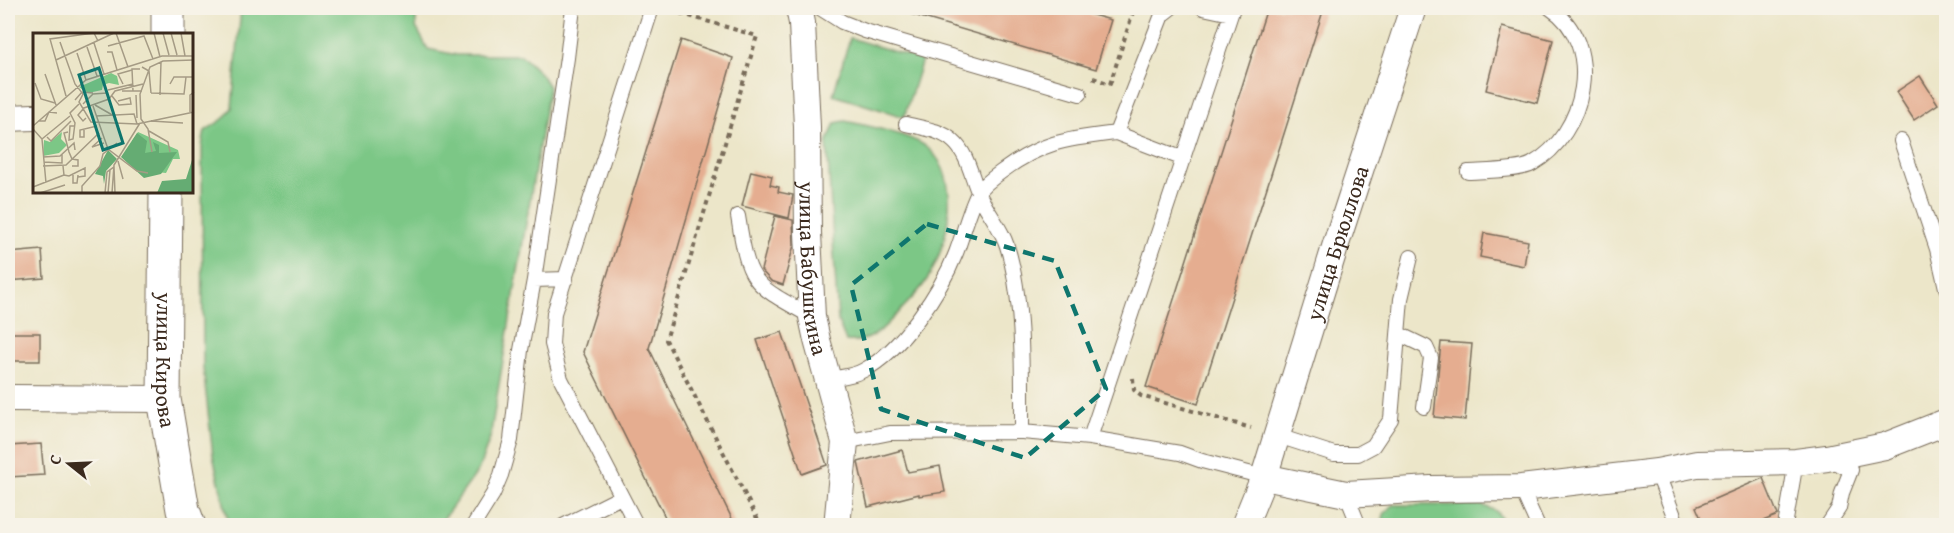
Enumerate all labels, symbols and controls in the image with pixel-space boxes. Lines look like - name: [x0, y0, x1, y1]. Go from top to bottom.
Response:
- inset map: [33, 33, 194, 194]
- street label: улица Брюллова: [1297, 161, 1377, 326]
- street label: улица Бабушкина: [792, 180, 837, 359]
- street label: улица Кирова: [148, 291, 185, 430]
- north arrow: [39, 434, 99, 494]
- text: С: [42, 451, 68, 467]

